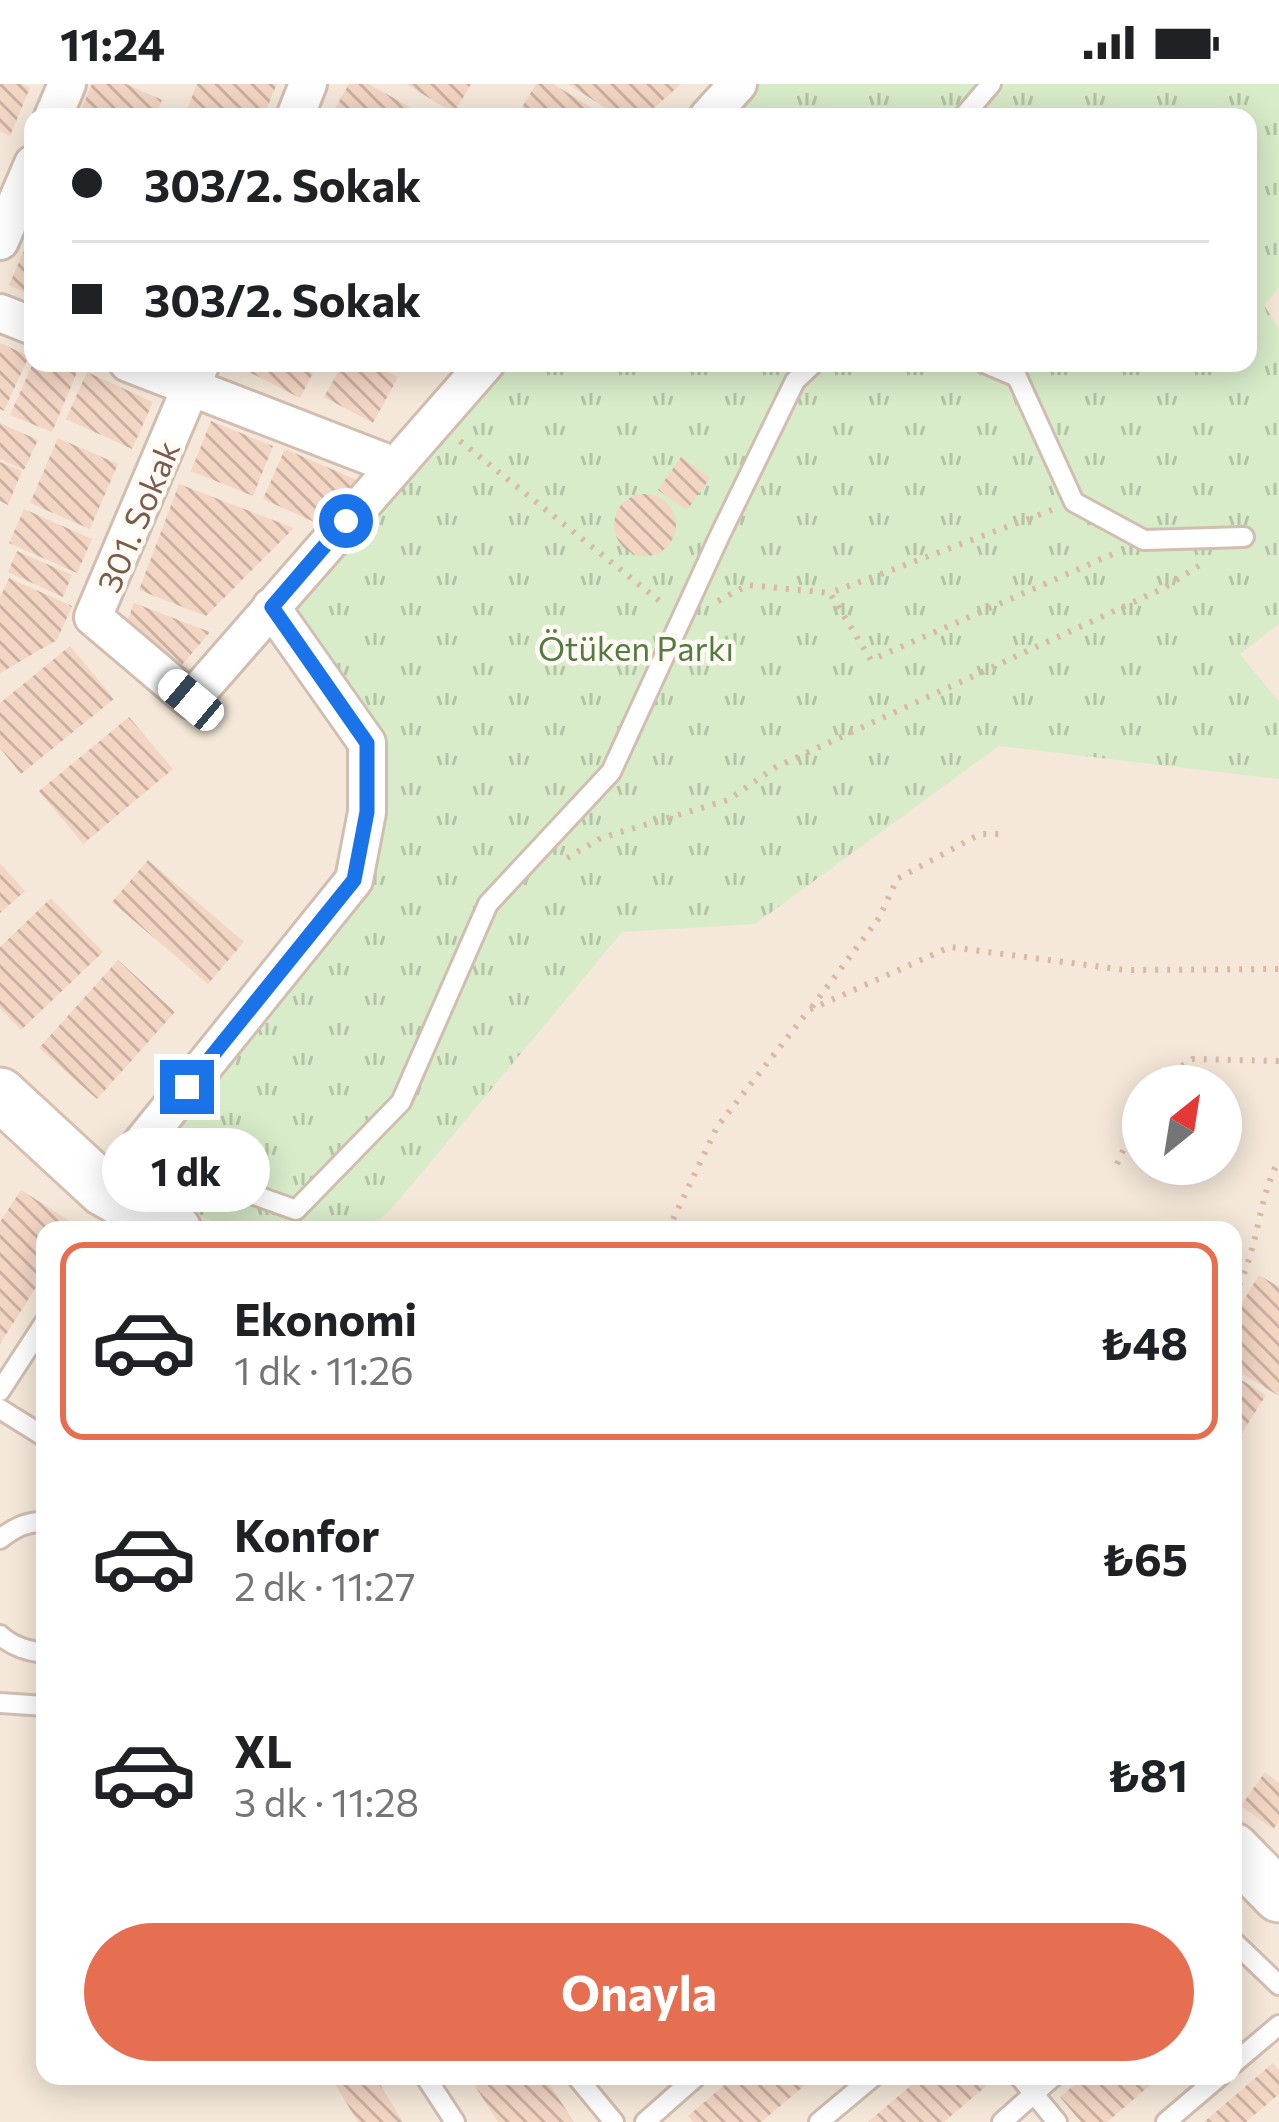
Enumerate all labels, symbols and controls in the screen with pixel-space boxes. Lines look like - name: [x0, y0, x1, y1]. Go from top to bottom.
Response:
- text: 11:24: [60, 15, 165, 70]
- text: 303/2. Sokak: [144, 156, 421, 211]
- text: 303/2. Sokak: [144, 271, 421, 326]
- street label: 301. Sokak: [87, 434, 187, 598]
- route start: [319, 494, 373, 548]
- park label: Ötüken Parkı: [538, 627, 734, 668]
- car: [152, 663, 230, 737]
- route end: [160, 1060, 214, 1114]
- north arrow: [1122, 1065, 1242, 1185]
- map controls: [1122, 1065, 1242, 1185]
- callout: 1 dk: [103, 1129, 271, 1213]
- text: 1 dk: [151, 1146, 221, 1194]
- icon: car: [90, 1287, 198, 1395]
- text: Ekonomi: [234, 1290, 417, 1345]
- text: ₺48: [1100, 1314, 1188, 1369]
- text: 1 dk · 11:26: [234, 1345, 414, 1393]
- icon: car: [90, 1503, 198, 1611]
- text: Konfor: [234, 1506, 380, 1561]
- text: ₺65: [1102, 1530, 1188, 1585]
- text: 2 dk · 11:27: [234, 1561, 416, 1609]
- icon: car: [90, 1719, 198, 1827]
- text: XL: [234, 1722, 292, 1777]
- text: ₺81: [1107, 1746, 1188, 1801]
- text: 3 dk · 11:28: [234, 1777, 419, 1825]
- button: Onayla: [84, 1923, 1194, 2061]

